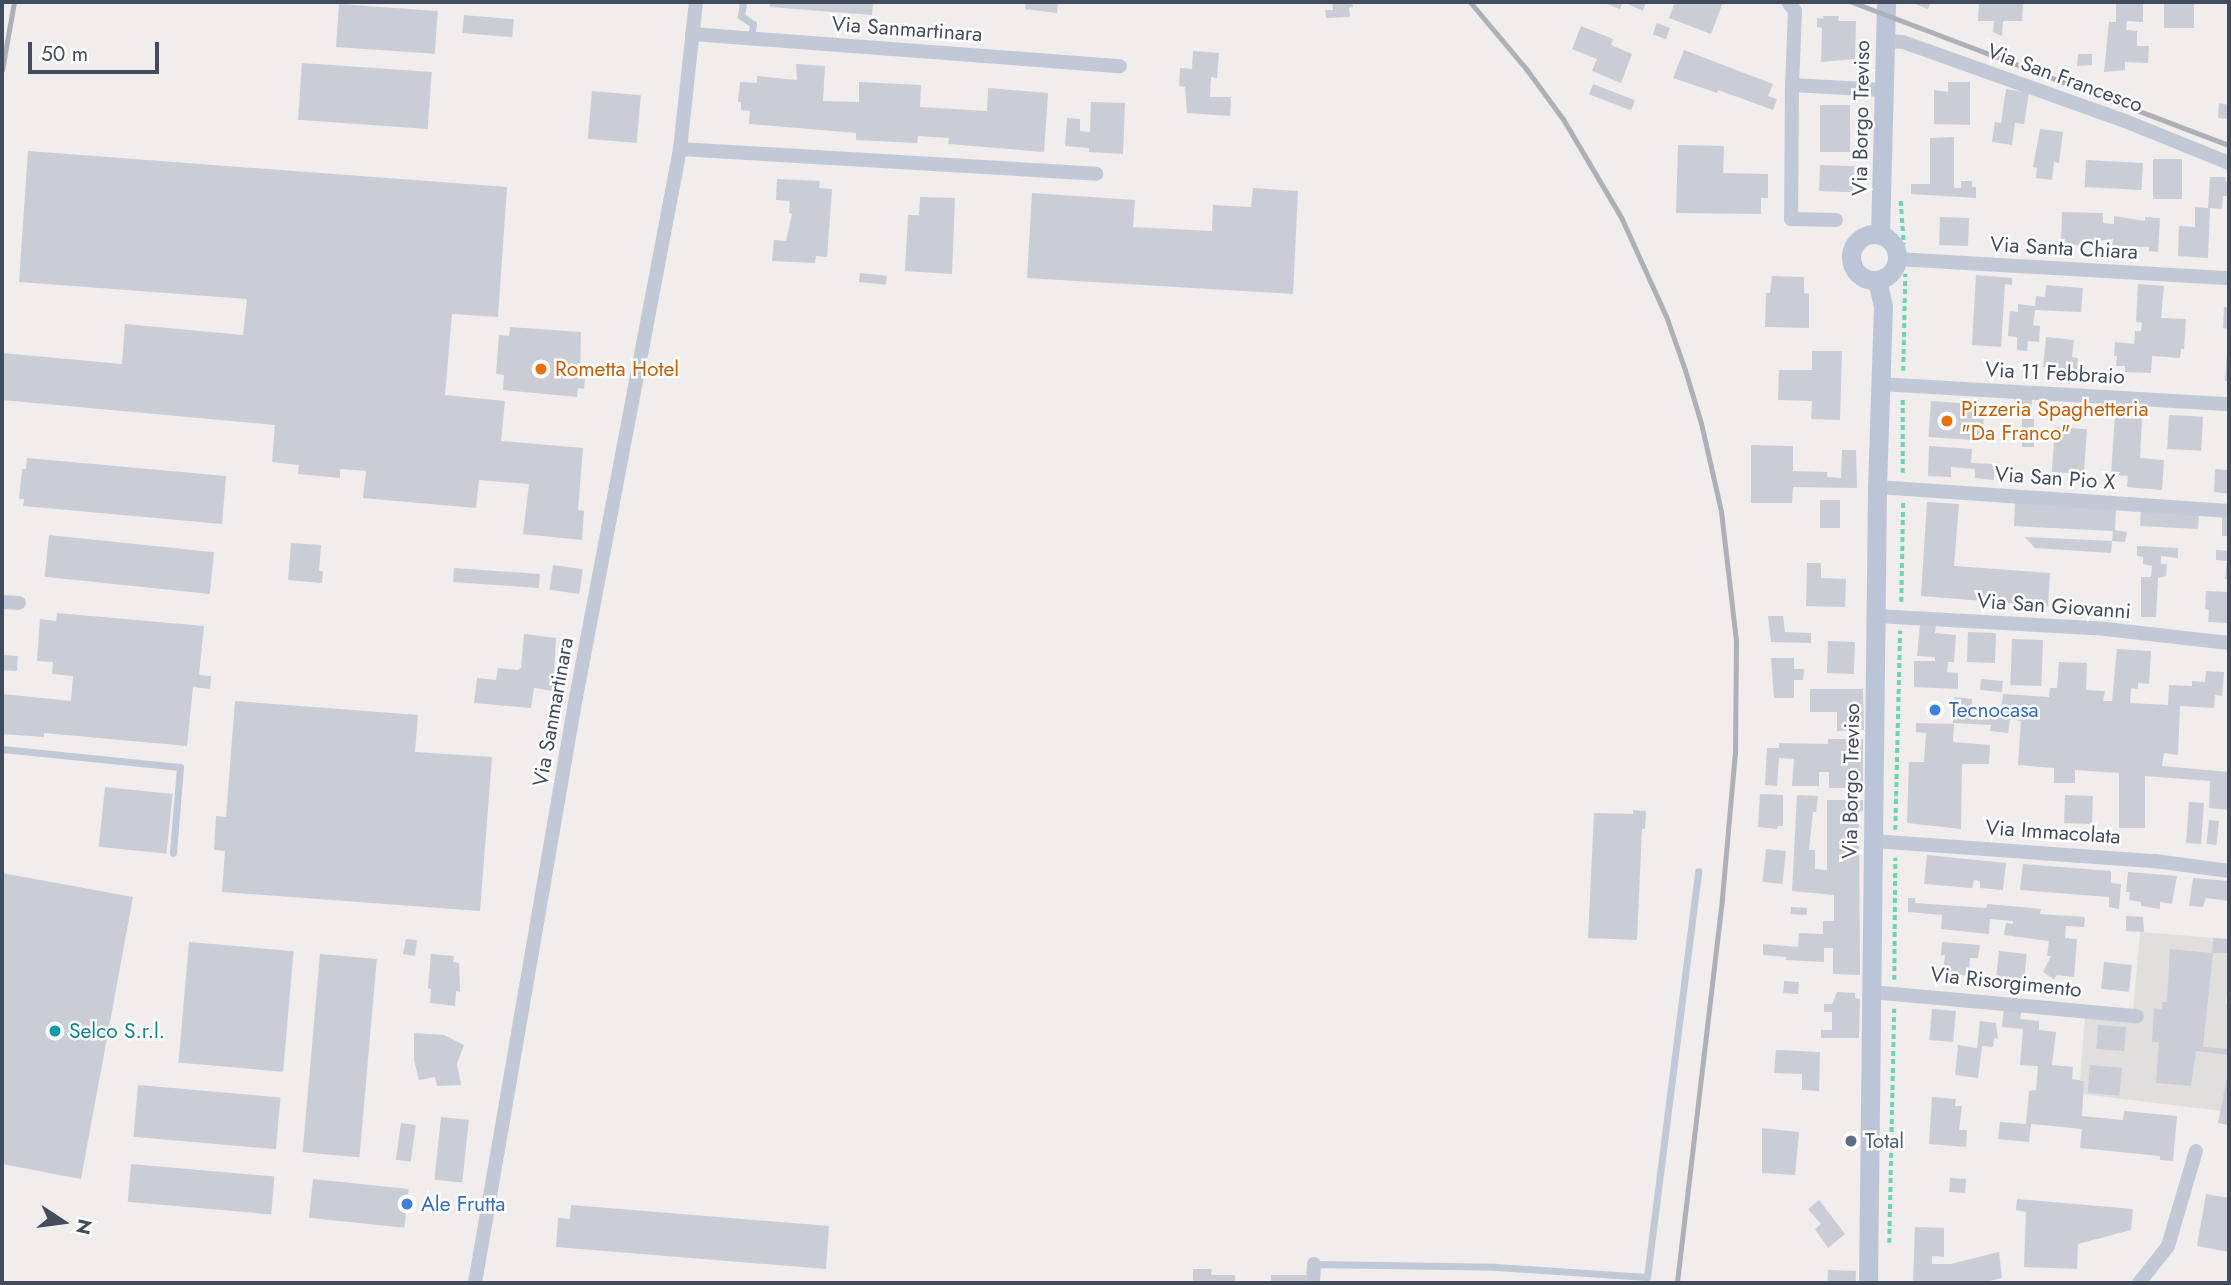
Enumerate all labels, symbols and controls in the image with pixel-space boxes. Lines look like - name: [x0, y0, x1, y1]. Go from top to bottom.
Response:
- street label: Via Sanmartinara: [831, 11, 983, 47]
- scale bar: [32, 28, 163, 72]
- street label: Via San Francesco: [1984, 38, 2146, 118]
- text: 50 m: [41, 39, 88, 69]
- street label: Via Borgo Treviso: [1847, 40, 1875, 196]
- street label: Via Santa Chiara: [1989, 232, 2139, 264]
- place label: Rometta Hotel: [555, 356, 679, 382]
- street label: Via 11 Febbraio: [1985, 357, 2125, 389]
- marker: Rometta Hotel: [533, 361, 549, 377]
- place label: Pizzeria Spaghetteria "Da Franco": [1961, 396, 2149, 446]
- marker: Pizzeria Spaghetteria "Da Franco": [1939, 413, 1955, 429]
- street label: Via San Pio X: [1994, 461, 2116, 495]
- street label: Via San Giovanni: [1976, 588, 2132, 624]
- street label: Via Sanmartinara: [527, 635, 579, 789]
- place label: Tecnocasa: [1949, 697, 2039, 723]
- marker: Tecnocasa: [1927, 702, 1943, 718]
- street label: Via Borgo Treviso: [1837, 703, 1865, 859]
- street label: Via Immacolata: [1985, 815, 2121, 849]
- street label: Via Risorgimento: [1929, 962, 2083, 1002]
- place label: Selco S.r.l.: [69, 1018, 165, 1044]
- marker: Selco S.r.l.: [47, 1023, 63, 1039]
- place label: Total: [1865, 1128, 1904, 1154]
- marker: Total: [1843, 1133, 1859, 1149]
- north arrow: [28, 1187, 98, 1257]
- place label: Ale Frutta: [421, 1191, 505, 1217]
- marker: Ale Frutta: [399, 1196, 415, 1212]
- text: N: [69, 1216, 99, 1237]

